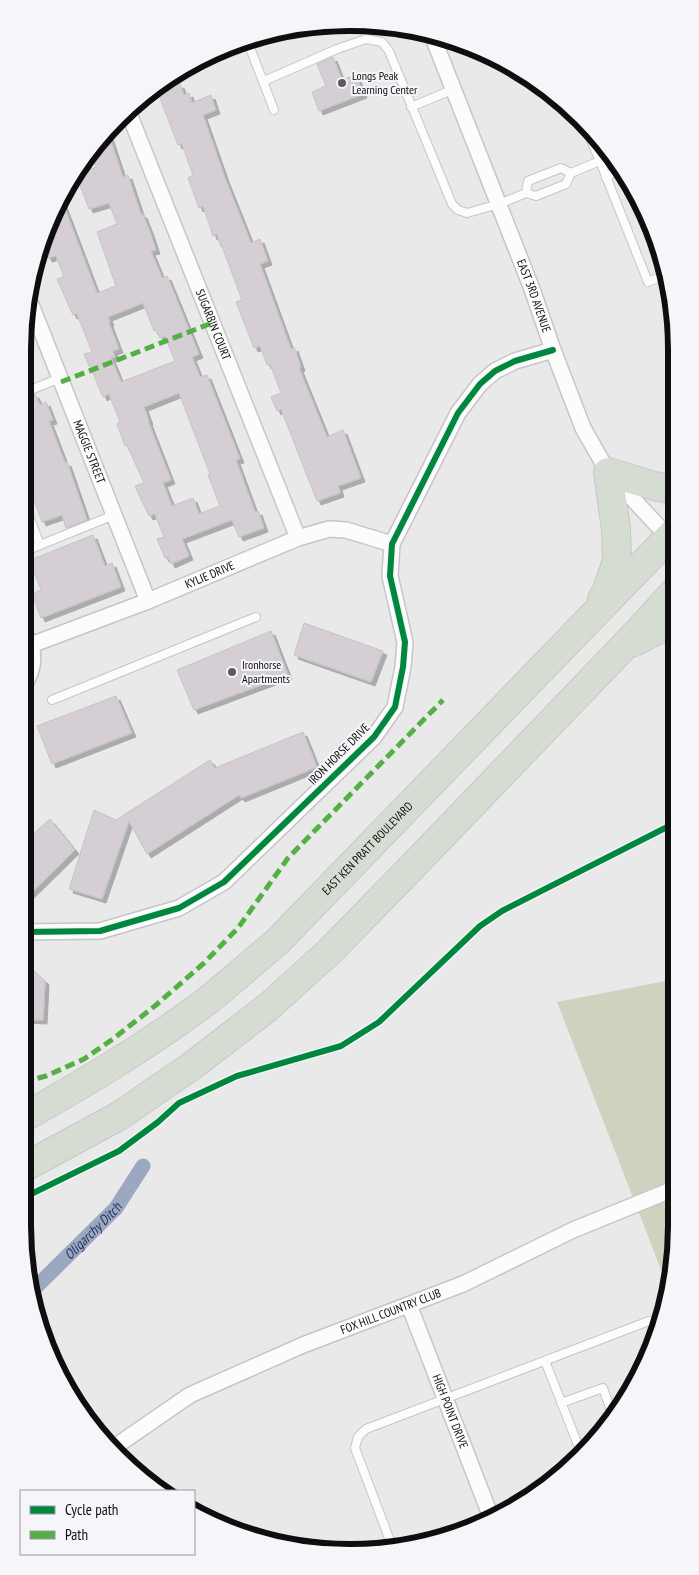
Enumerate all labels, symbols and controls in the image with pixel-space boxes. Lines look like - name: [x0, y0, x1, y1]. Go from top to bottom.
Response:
- place label: Longs Peak Learning Center: [352, 68, 418, 97]
- marker: Longs Peak Learning Center: [336, 77, 348, 89]
- street label: EAST 3RD AVENUE: [514, 257, 554, 334]
- street label: SUGARBIN COURT: [193, 287, 235, 363]
- street label: MAGGIE STREET: [70, 417, 109, 486]
- street label: KYLIE DRIVE: [183, 558, 237, 592]
- place label: Ironhorse Apartments: [242, 657, 290, 686]
- marker: Ironhorse Apartments: [226, 666, 238, 678]
- street label: IRON HORSE DRIVE: [305, 720, 373, 788]
- street label: EAST KEN PRATT BOULEVARD: [319, 798, 416, 898]
- water label: Oligarchy Ditch: [60, 1199, 126, 1263]
- street label: FOX HILL COUNTRY CLUB: [338, 1285, 443, 1337]
- street label: HIGH POINT DRIVE: [429, 1372, 472, 1450]
- legend: [20, 1490, 195, 1555]
- text: Cycle path: [65, 1500, 118, 1519]
- text: Path: [65, 1525, 88, 1544]

